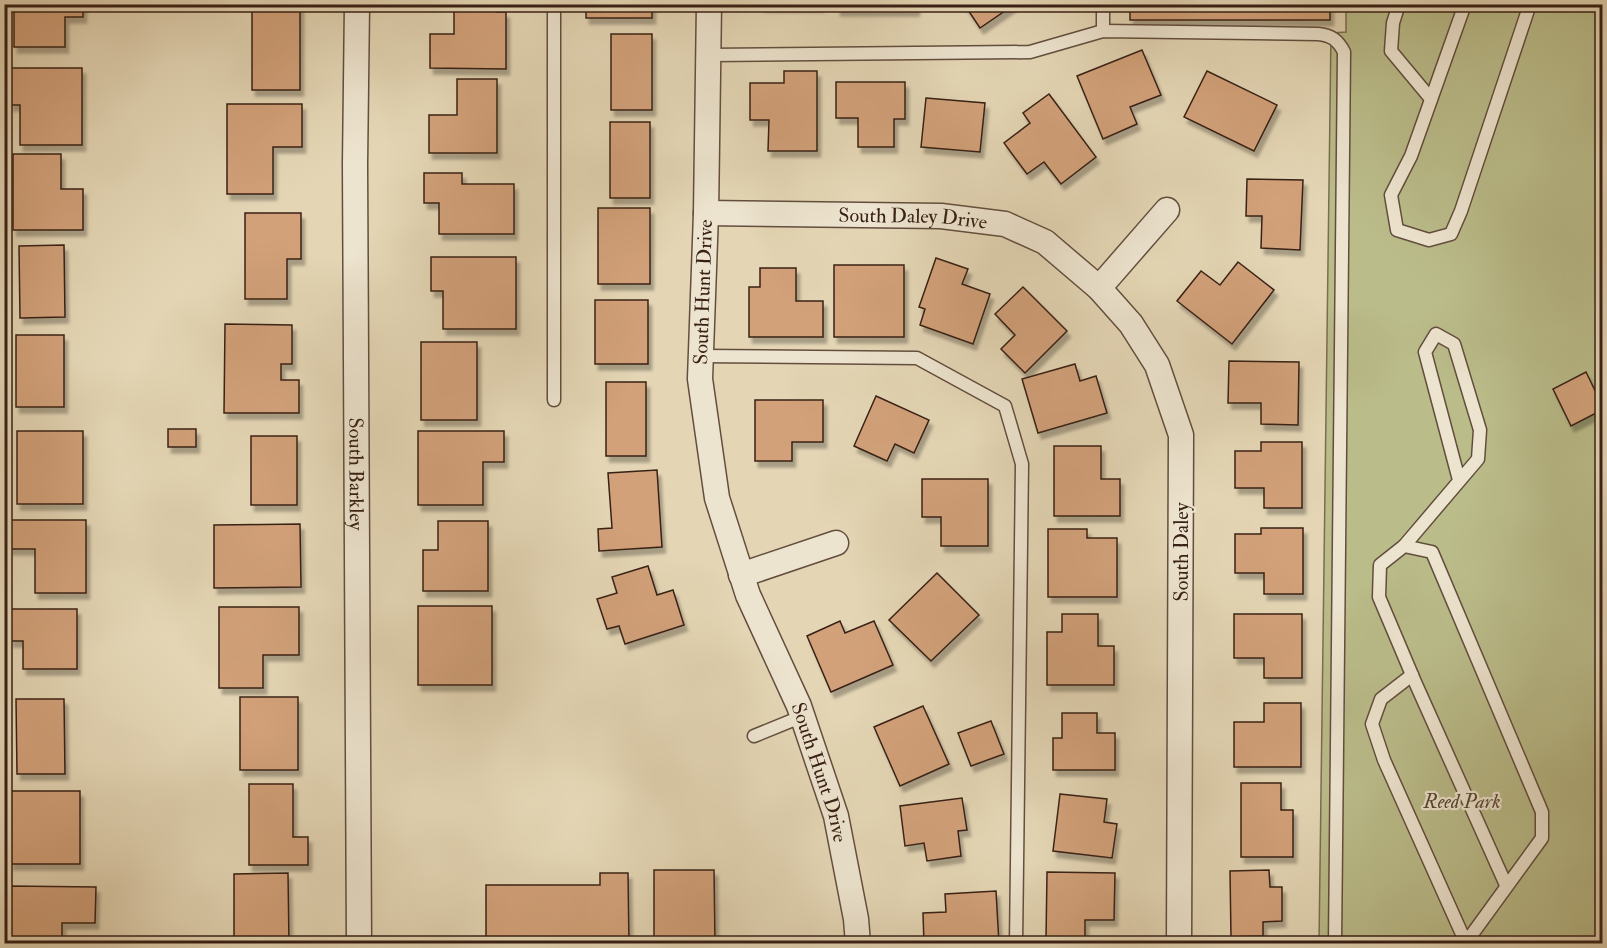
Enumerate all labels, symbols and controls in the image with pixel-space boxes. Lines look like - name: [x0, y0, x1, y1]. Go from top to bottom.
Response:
- street label: South Daley Drive: [838, 202, 989, 234]
- street label: South Hunt Drive: [688, 219, 718, 365]
- street label: South Barkley: [344, 418, 369, 532]
- street label: South Daley: [1169, 501, 1194, 601]
- street label: South Hunt Drive: [786, 699, 853, 844]
- park label: Reed Park: [1423, 789, 1500, 814]

